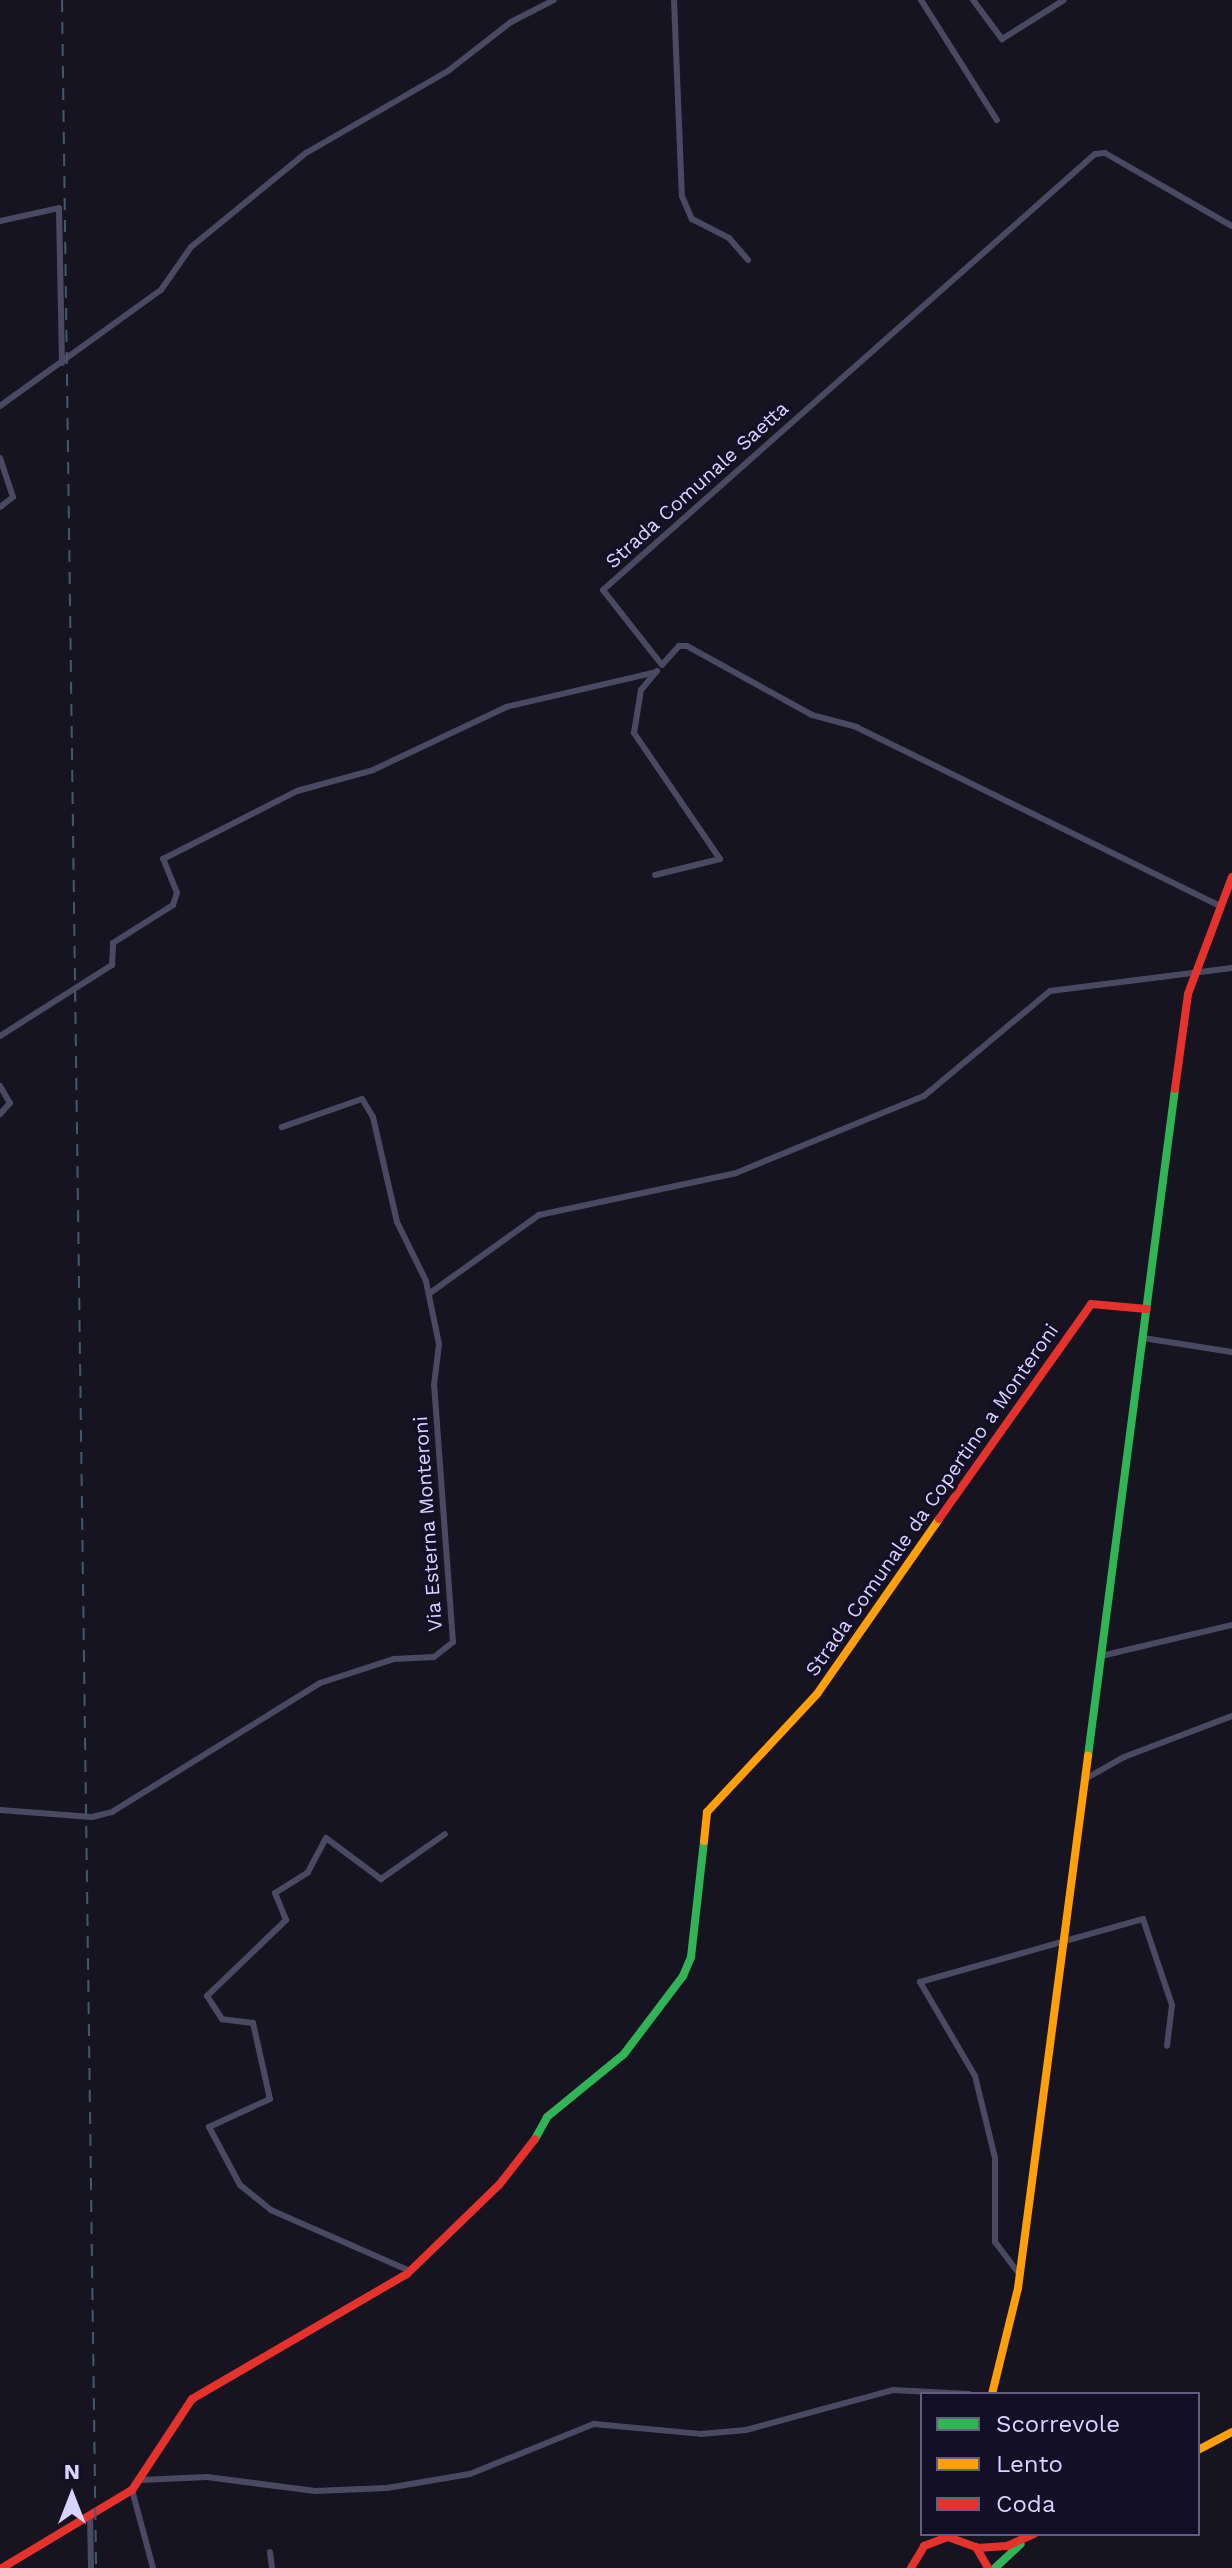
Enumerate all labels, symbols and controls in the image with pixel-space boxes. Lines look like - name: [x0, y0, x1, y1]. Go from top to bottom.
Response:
- street label: Strada Comunale Saetta: [600, 396, 794, 574]
- street label: Strada Comunale da Copertino a Monteroni: [800, 1319, 1064, 1681]
- street label: Via Esterna Monteroni: [408, 1415, 448, 1633]
- legend: [920, 2392, 1200, 2536]
- text: Scorrevole: [996, 2410, 1120, 2438]
- text: Lento: [996, 2450, 1063, 2478]
- north arrow: [32, 2456, 112, 2536]
- text: N: [64, 2459, 80, 2484]
- text: Coda: [996, 2490, 1056, 2518]

